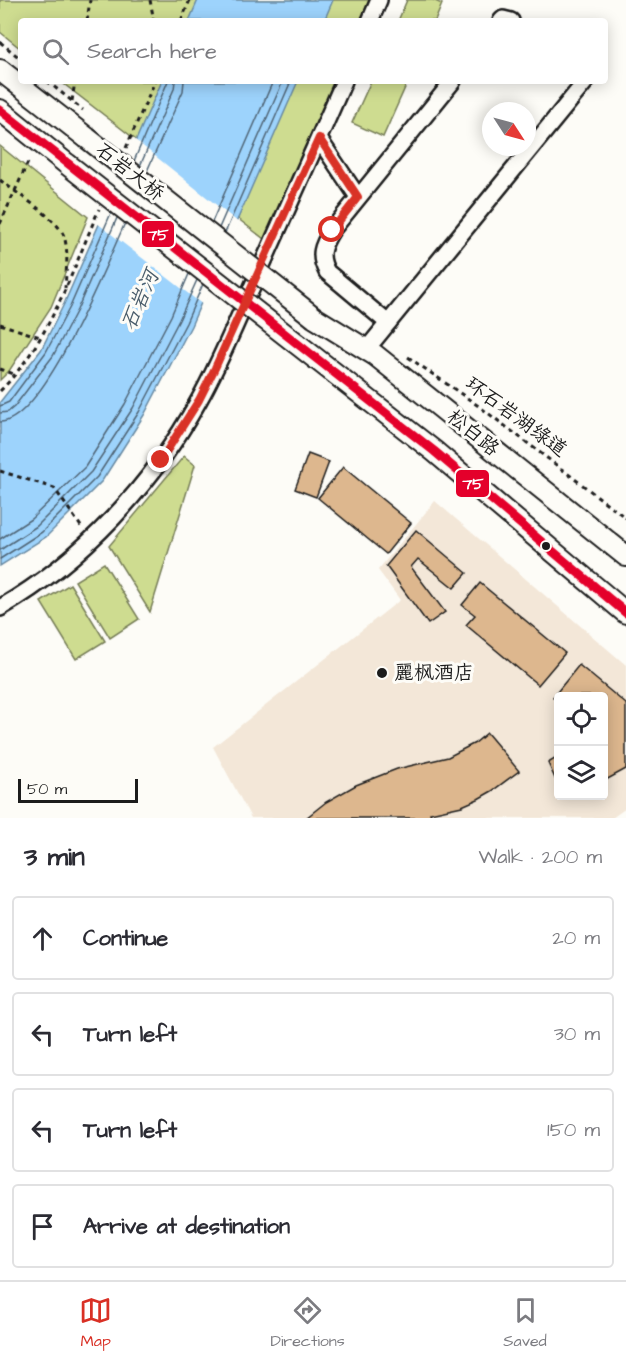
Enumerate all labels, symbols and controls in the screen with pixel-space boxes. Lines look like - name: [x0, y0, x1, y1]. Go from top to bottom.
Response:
- search box: [18, 18, 608, 84]
- icon: search: [39, 35, 72, 68]
- text: Search here: [87, 36, 217, 67]
- north arrow: [482, 102, 536, 156]
- street label: 石岩大桥: [90, 136, 170, 208]
- route start: [318, 216, 344, 242]
- line badge: 75: [141, 220, 175, 248]
- text: 75: [146, 224, 169, 246]
- water label: 石岩河: [114, 263, 167, 335]
- street label: 环石岩湖绿道: [459, 370, 573, 464]
- street label: 松白路: [441, 403, 506, 463]
- route end: [147, 446, 173, 472]
- line badge: 75: [455, 469, 490, 498]
- text: 75: [461, 473, 484, 495]
- unlabelled marker: [540, 540, 552, 552]
- place label: 麗枫酒店: [394, 659, 474, 687]
- marker: 麗枫酒店: [375, 666, 389, 680]
- map controls: [554, 692, 608, 800]
- button: locate: [554, 692, 608, 746]
- button: layers: [554, 746, 608, 800]
- scale bar: [18, 776, 138, 804]
- text: 50 m: [27, 778, 67, 800]
- text: 3 min: [24, 839, 85, 875]
- text: Walk · 200 m: [479, 843, 602, 871]
- icon: ahead: [26, 922, 59, 955]
- text: Continue: [83, 923, 168, 954]
- text: 20 m: [552, 924, 600, 952]
- icon: left: [26, 1018, 59, 1051]
- text: Turn left: [83, 1019, 177, 1050]
- text: 30 m: [554, 1020, 600, 1048]
- icon: left: [26, 1114, 59, 1147]
- text: Turn left: [83, 1115, 177, 1146]
- text: 150 m: [547, 1116, 600, 1144]
- icon: arrive: [26, 1210, 59, 1243]
- text: Arrive at destination: [83, 1211, 290, 1242]
- tab: Map: [79, 1294, 112, 1352]
- tab: Directions: [271, 1294, 345, 1352]
- tab: Saved: [503, 1294, 547, 1352]

